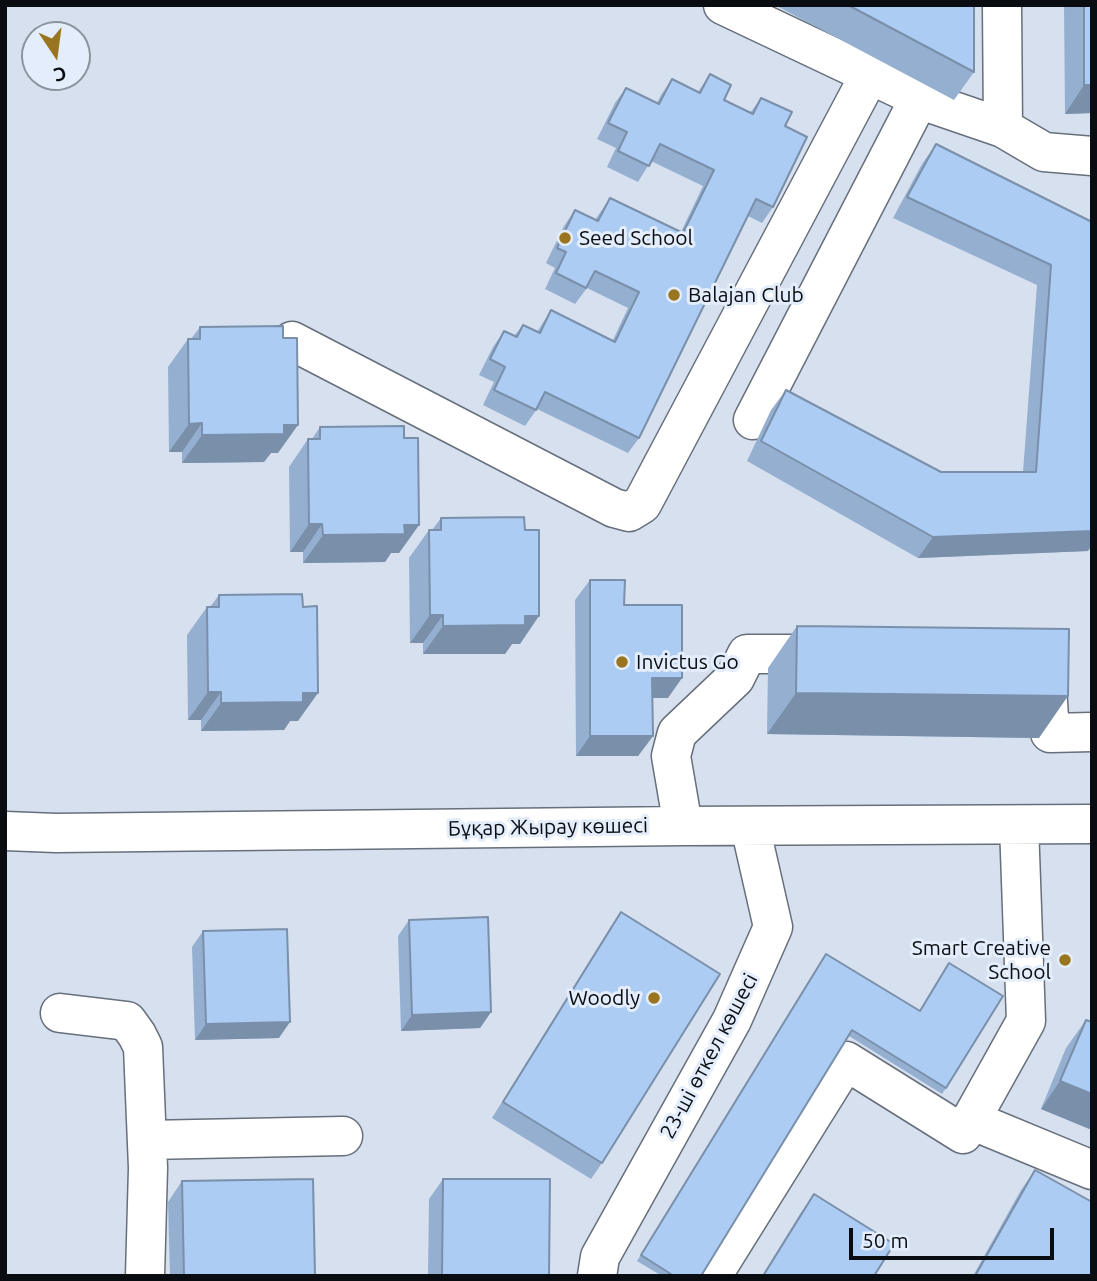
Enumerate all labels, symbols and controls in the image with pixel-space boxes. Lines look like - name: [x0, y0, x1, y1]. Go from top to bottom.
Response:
- north arrow: [21, 21, 91, 91]
- text: С: [52, 62, 69, 87]
- place label: Seed School: [579, 225, 693, 251]
- marker: Seed School: [557, 230, 573, 246]
- place label: Balajan Club: [688, 282, 804, 308]
- marker: Balajan Club: [666, 287, 682, 303]
- place label: Invictus Go: [636, 649, 739, 675]
- marker: Invictus Go: [614, 654, 630, 670]
- street label: Бұқар Жырау көшесі: [448, 813, 648, 841]
- place label: Smart Creative School: [912, 935, 1051, 985]
- marker: Smart Creative School: [1057, 952, 1073, 968]
- street label: 23-ші өткел көшесі: [655, 969, 763, 1143]
- place label: Woodly: [568, 985, 640, 1011]
- marker: Woodly: [646, 990, 662, 1006]
- scale bar: [852, 1214, 1057, 1258]
- text: 50 m: [862, 1228, 909, 1252]

